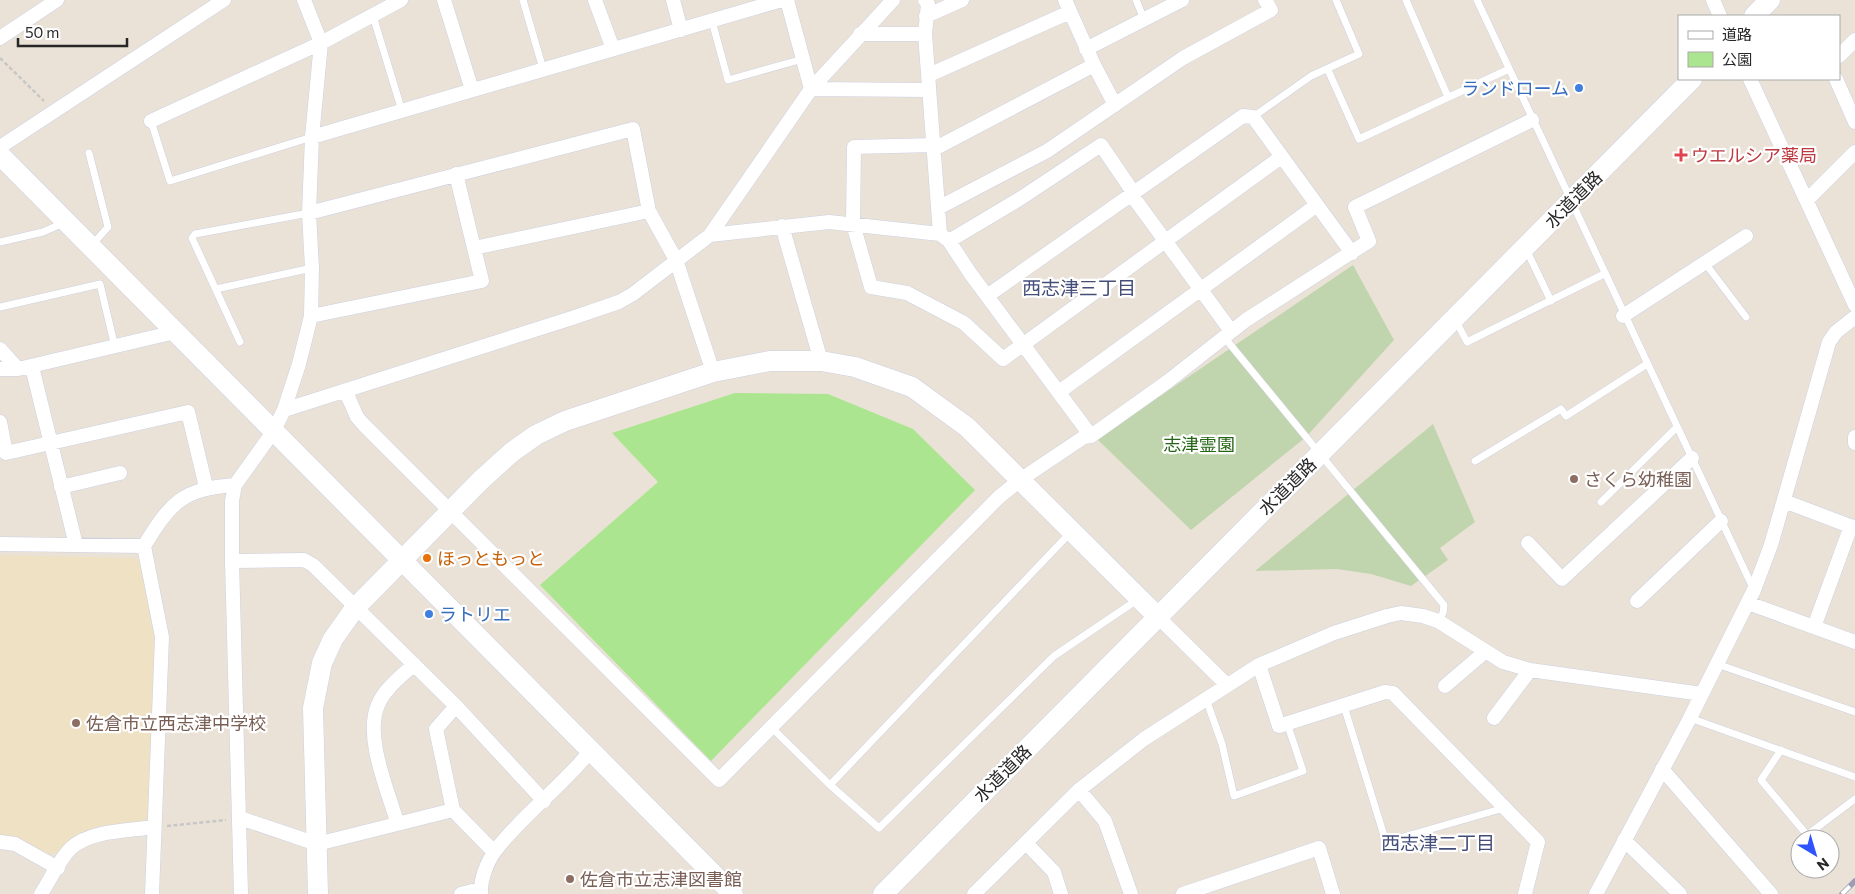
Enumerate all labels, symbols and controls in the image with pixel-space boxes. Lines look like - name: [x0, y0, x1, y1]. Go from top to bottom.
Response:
- scale bar: [18, 15, 126, 47]
- legend: [1678, 15, 1840, 80]
- text: 50 m: [25, 23, 59, 41]
- text: 道路: [1722, 25, 1752, 43]
- text: 公園: [1722, 50, 1752, 68]
- place label: ランドローム: [1462, 77, 1569, 99]
- marker: ランドローム: [1573, 82, 1585, 94]
- place label: ウエルシア薬局: [1691, 144, 1817, 166]
- marker: ウエルシア薬局: [1675, 149, 1687, 161]
- street label: 水道道路: [1540, 166, 1606, 232]
- district label: 西志津三丁目: [1022, 276, 1136, 299]
- park label: 志津霊園: [1163, 433, 1235, 455]
- street label: 水道道路: [1254, 453, 1320, 519]
- place label: さくら幼稚園: [1584, 468, 1692, 490]
- marker: さくら幼稚園: [1568, 473, 1580, 485]
- place label: ほっともっと: [437, 547, 545, 569]
- marker: ほっともっと: [421, 552, 433, 564]
- place label: ラトリエ: [439, 603, 511, 625]
- marker: ラトリエ: [423, 608, 435, 620]
- place label: 佐倉市立西志津中学校: [86, 712, 266, 734]
- marker: 佐倉市立西志津中学校: [70, 717, 82, 729]
- street label: 水道道路: [969, 740, 1035, 806]
- north arrow: [1790, 829, 1840, 879]
- district label: 西志津二丁目: [1381, 831, 1495, 854]
- text: N: [1814, 855, 1833, 875]
- place label: 佐倉市立志津図書館: [580, 868, 742, 890]
- marker: 佐倉市立志津図書館: [564, 873, 576, 885]

